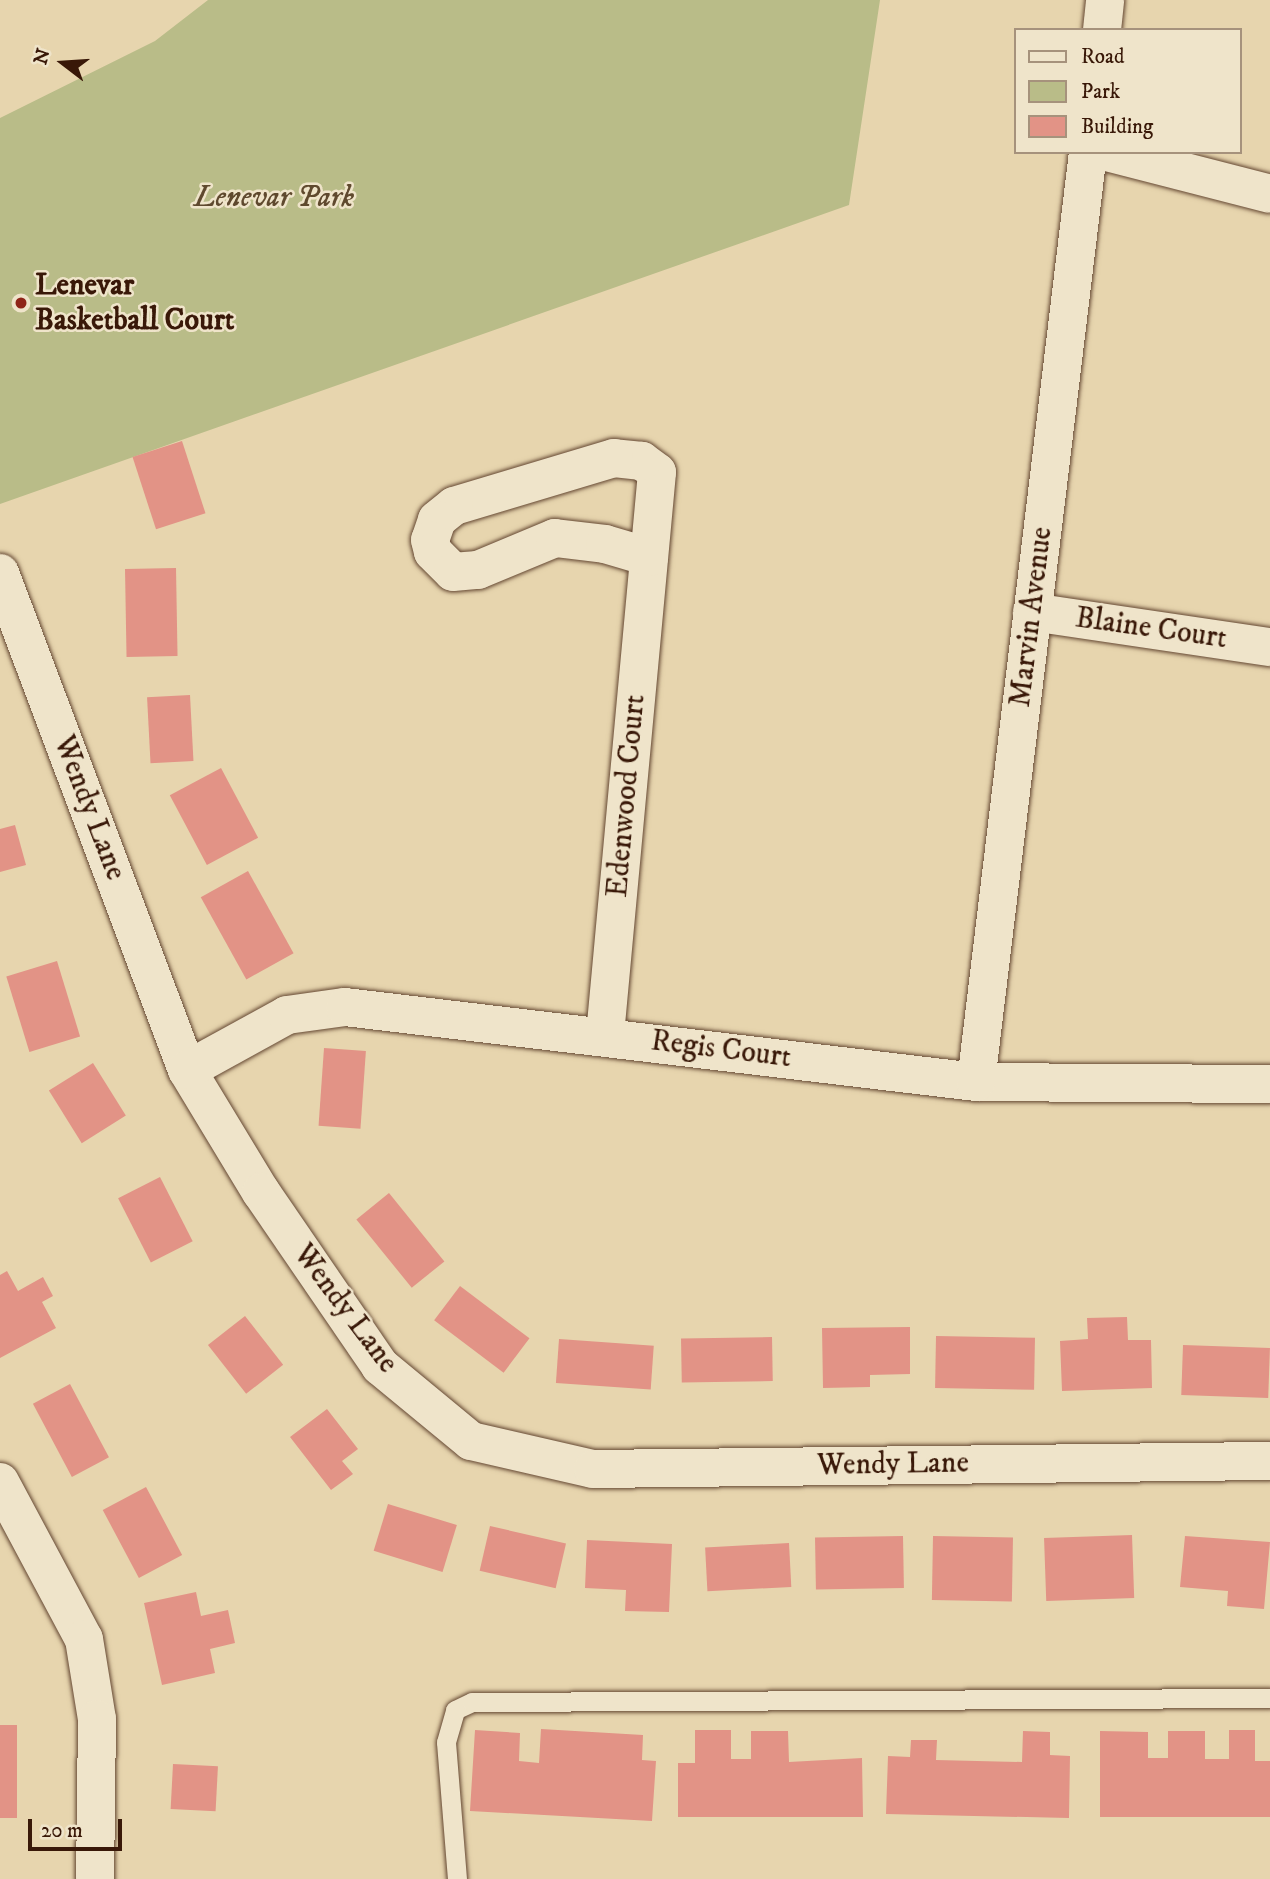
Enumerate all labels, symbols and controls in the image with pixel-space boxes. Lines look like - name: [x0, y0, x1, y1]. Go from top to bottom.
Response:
- north arrow: [28, 28, 98, 98]
- legend: [1014, 28, 1242, 154]
- text: Road: [1081, 44, 1125, 70]
- text: N: [29, 46, 56, 68]
- text: Park: [1081, 79, 1120, 105]
- text: Building: [1081, 114, 1153, 140]
- park label: Lenevar Park: [194, 180, 354, 216]
- place label: Lenevar Basketball Court: [35, 268, 234, 338]
- marker: Lenevar Basketball Court: [13, 295, 29, 311]
- street label: Marvin Avenue: [1003, 525, 1061, 709]
- street label: Blaine Court: [1073, 601, 1229, 657]
- street label: Edenwood Court: [600, 693, 654, 899]
- street label: Wendy Lane: [45, 731, 133, 885]
- street label: Regis Court: [649, 1024, 793, 1076]
- street label: Wendy Lane: [285, 1238, 405, 1380]
- street label: Wendy Lane: [817, 1446, 969, 1484]
- scale bar: [32, 1806, 126, 1850]
- text: 20 m: [41, 1818, 83, 1844]

